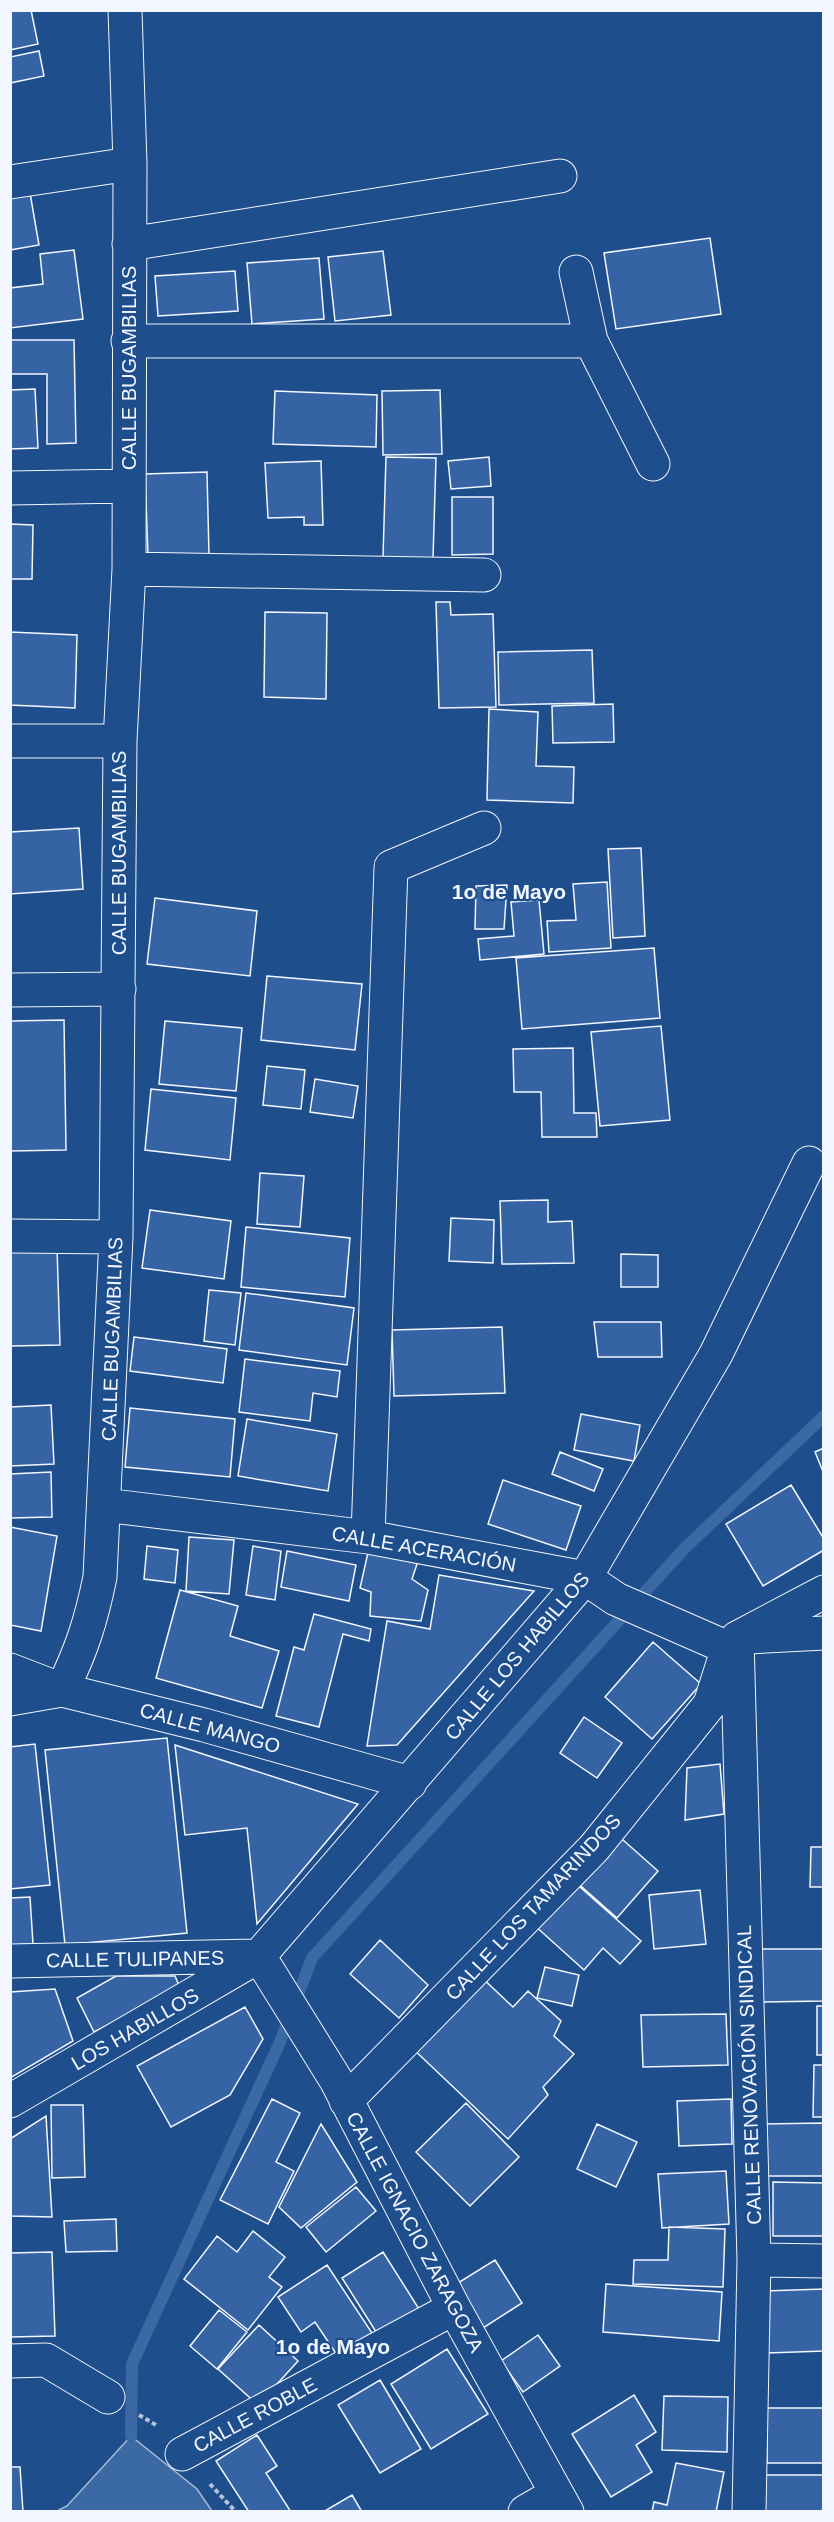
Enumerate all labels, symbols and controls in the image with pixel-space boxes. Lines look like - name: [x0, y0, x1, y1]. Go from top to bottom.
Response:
- street label: CALLE BUGAMBILIAS: [118, 266, 140, 470]
- street label: CALLE BUGAMBILIAS: [108, 751, 130, 955]
- district label: 1o de Mayo: [452, 880, 566, 903]
- street label: CALLE BUGAMBILIAS: [97, 1236, 127, 1442]
- street label: CALLE ACERACIÓN: [330, 1522, 518, 1576]
- street label: CALLE LOS HABILLOS: [440, 1568, 594, 1744]
- street label: CALLE MANGO: [137, 1699, 283, 1757]
- street label: CALLE LOS TAMARINDOS: [441, 1810, 625, 2004]
- street label: CALLE RENOVACIÓN SINDICAL: [733, 1925, 765, 2225]
- street label: CALLE TULIPANES: [46, 1946, 224, 1972]
- street label: LOS HABILLOS: [67, 1984, 203, 2074]
- street label: CALLE IGNACIO ZARAGOZA: [342, 2108, 488, 2356]
- district label: 1o de Mayo: [276, 2335, 390, 2358]
- street label: CALLE ROBLE: [189, 2373, 321, 2457]

